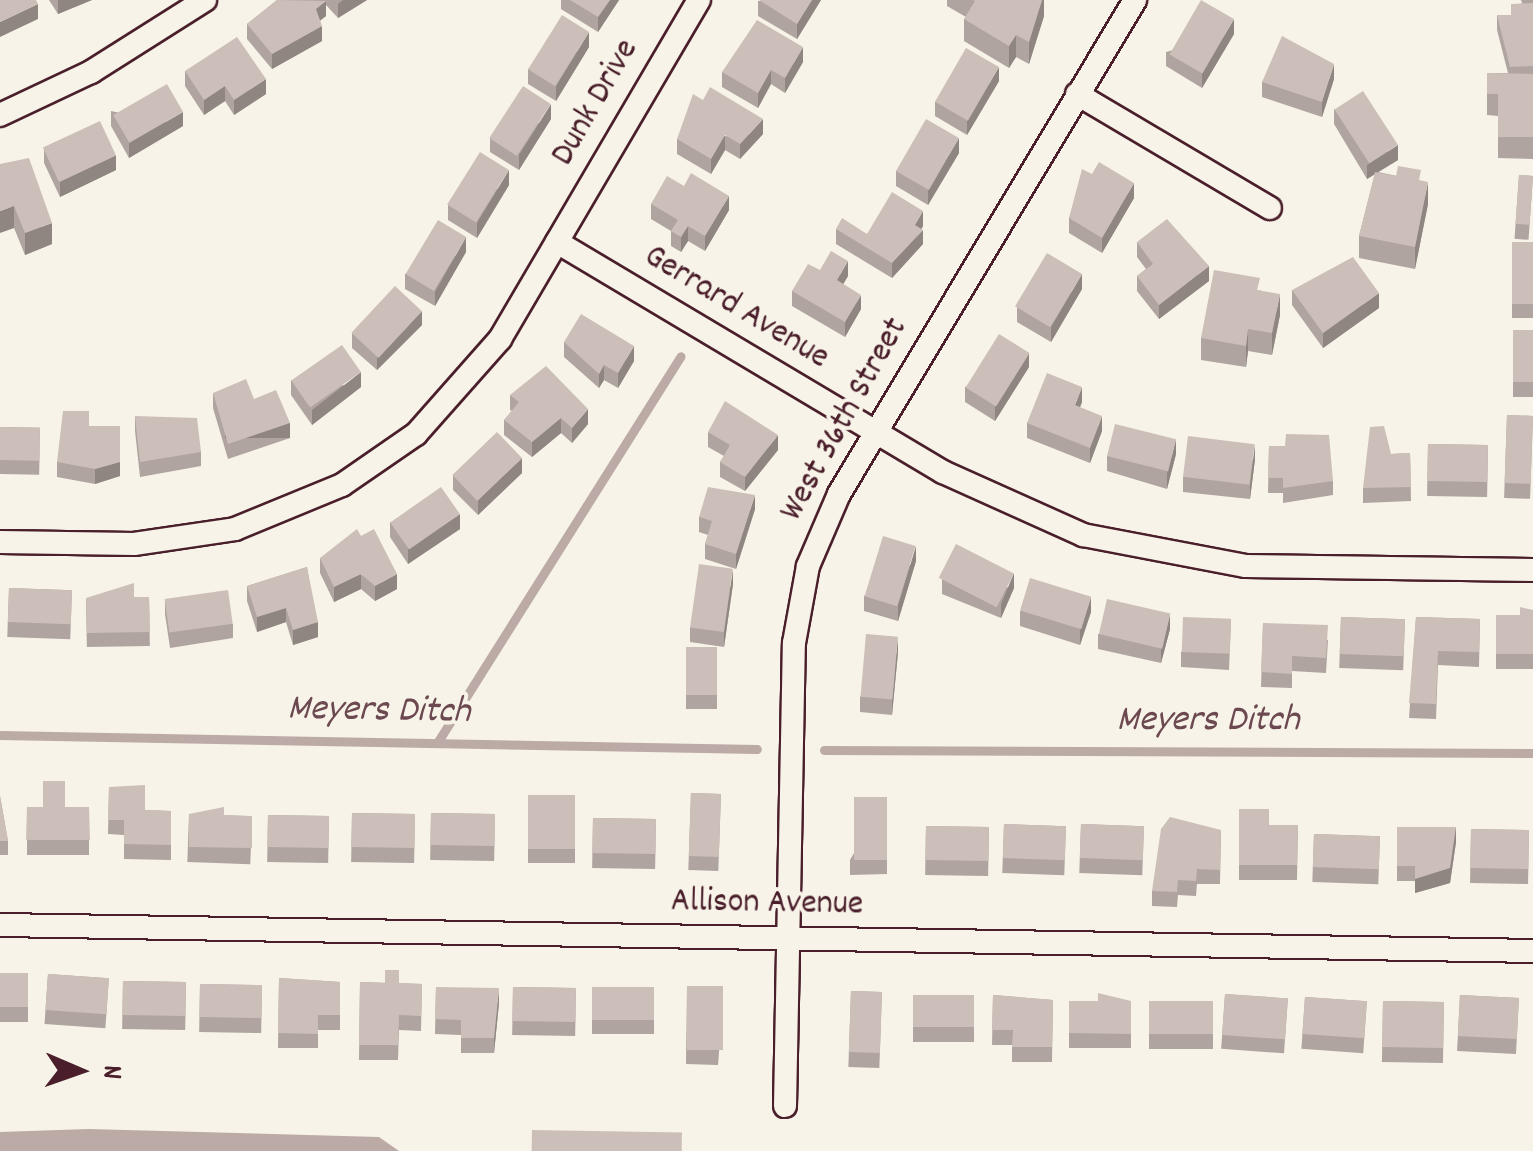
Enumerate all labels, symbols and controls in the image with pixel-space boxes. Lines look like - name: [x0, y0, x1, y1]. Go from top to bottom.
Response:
- street label: Dunk Drive: [543, 32, 649, 174]
- street label: Gerrard Avenue: [636, 236, 836, 380]
- street label: West 36th Street: [772, 311, 918, 529]
- water label: Meyers Ditch: [287, 688, 471, 736]
- water label: Meyers Ditch: [1116, 699, 1300, 745]
- street label: Allison Avenue: [670, 881, 864, 927]
- north arrow: [30, 1021, 130, 1121]
- text: N: [90, 1064, 130, 1080]

